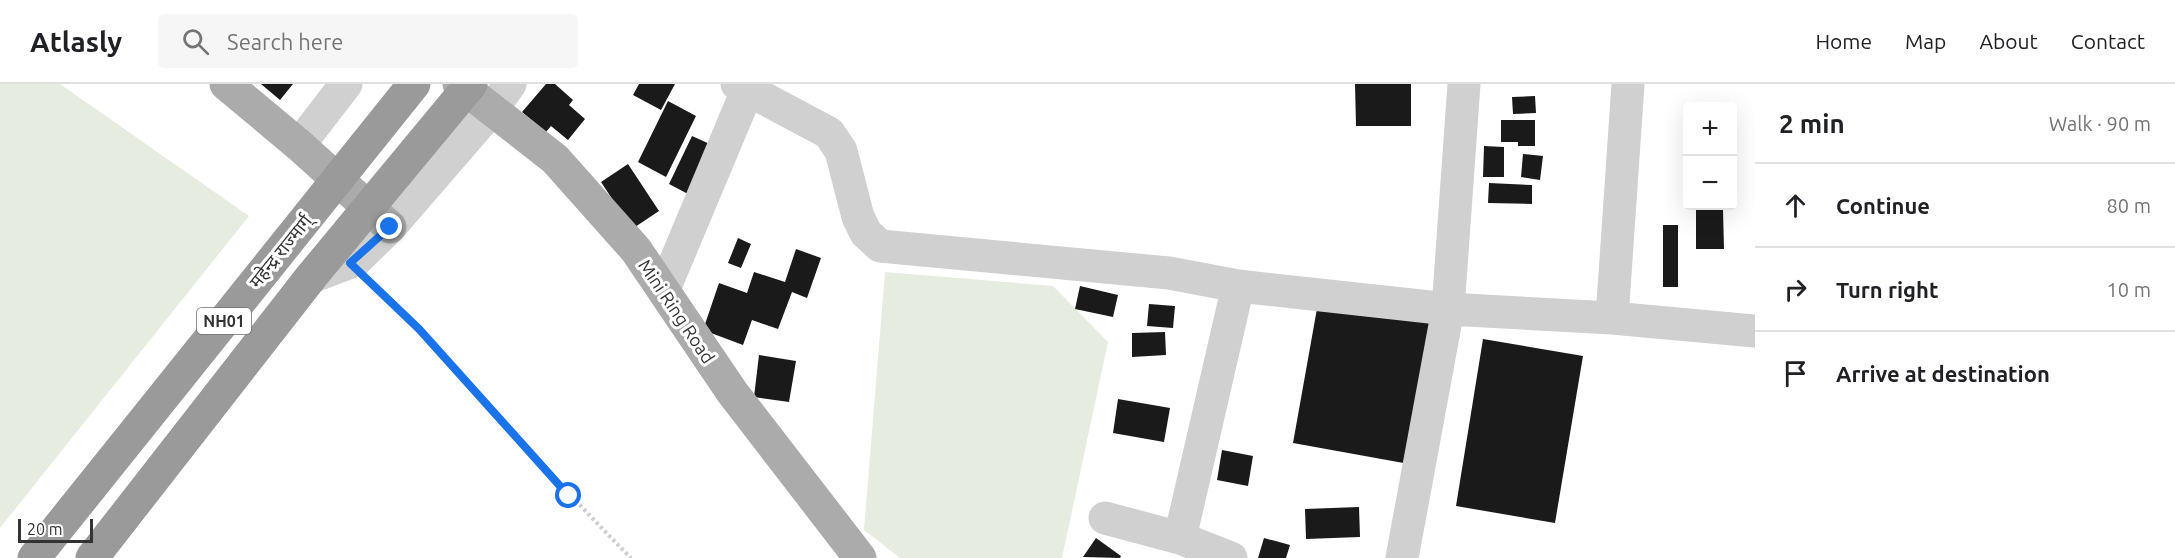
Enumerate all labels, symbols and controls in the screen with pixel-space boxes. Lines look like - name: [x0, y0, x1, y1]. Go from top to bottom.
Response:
- search box: [158, 14, 578, 68]
- icon: search: [179, 25, 212, 58]
- text: Atlasly: [30, 26, 122, 57]
- text: Search here: [227, 29, 343, 54]
- text: Home: [1815, 29, 1872, 53]
- text: Map: [1905, 29, 1946, 53]
- text: About: [1979, 29, 2038, 53]
- text: Contact: [2071, 29, 2145, 53]
- map controls: [1683, 102, 1737, 210]
- button: +: [1683, 102, 1737, 156]
- text: 2 min: [1779, 109, 1845, 138]
- text: Walk · 90 m: [2049, 112, 2151, 135]
- button: −: [1683, 156, 1737, 210]
- icon: ahead: [1779, 189, 1812, 222]
- text: Continue: [1836, 193, 1930, 218]
- text: 80 m: [2107, 194, 2151, 217]
- street label: महेन्द्र राज्मार्ग्: [245, 208, 319, 293]
- route end: [376, 213, 402, 239]
- street label: Mini Ring Road: [635, 255, 719, 367]
- icon: right: [1779, 273, 1812, 306]
- text: Turn right: [1836, 277, 1938, 302]
- text: 10 m: [2107, 278, 2151, 301]
- road number: NH01: [197, 308, 251, 334]
- icon: arrive: [1779, 357, 1812, 390]
- text: Arrive at destination: [1836, 361, 2050, 386]
- route start: [555, 482, 581, 508]
- scale bar: [18, 516, 93, 544]
- text: 20 m: [27, 520, 63, 538]

